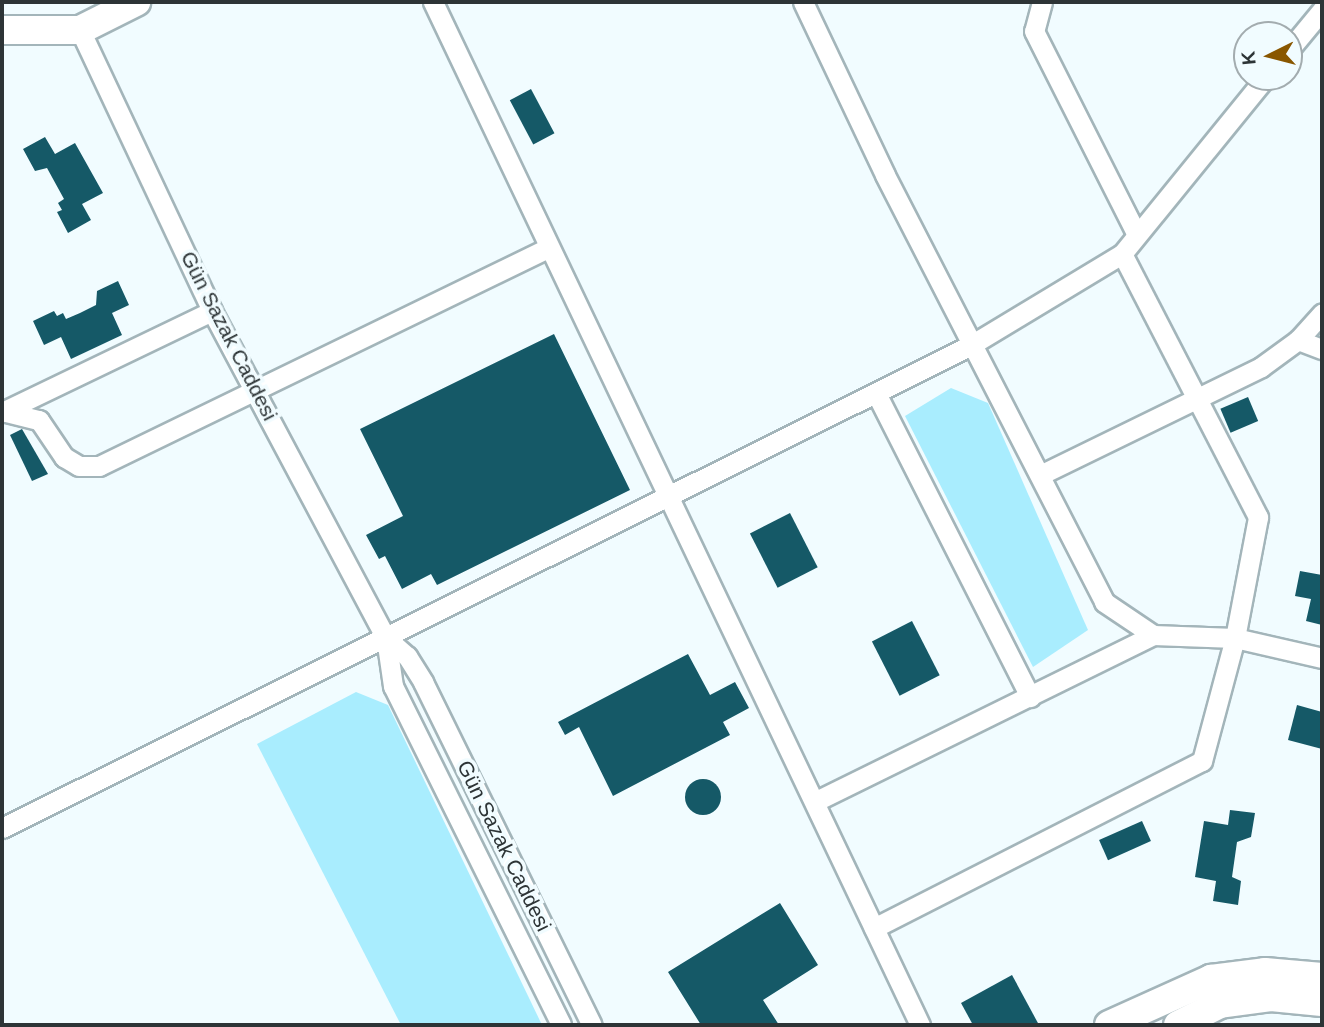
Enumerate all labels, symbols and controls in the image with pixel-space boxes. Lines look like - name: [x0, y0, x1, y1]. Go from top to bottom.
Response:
- north arrow: [1233, 21, 1303, 91]
- text: K: [1237, 50, 1260, 66]
- street label: Gün Sazak Caddesi: [175, 247, 283, 425]
- street label: Gün Sazak Caddesi: [452, 757, 556, 935]

